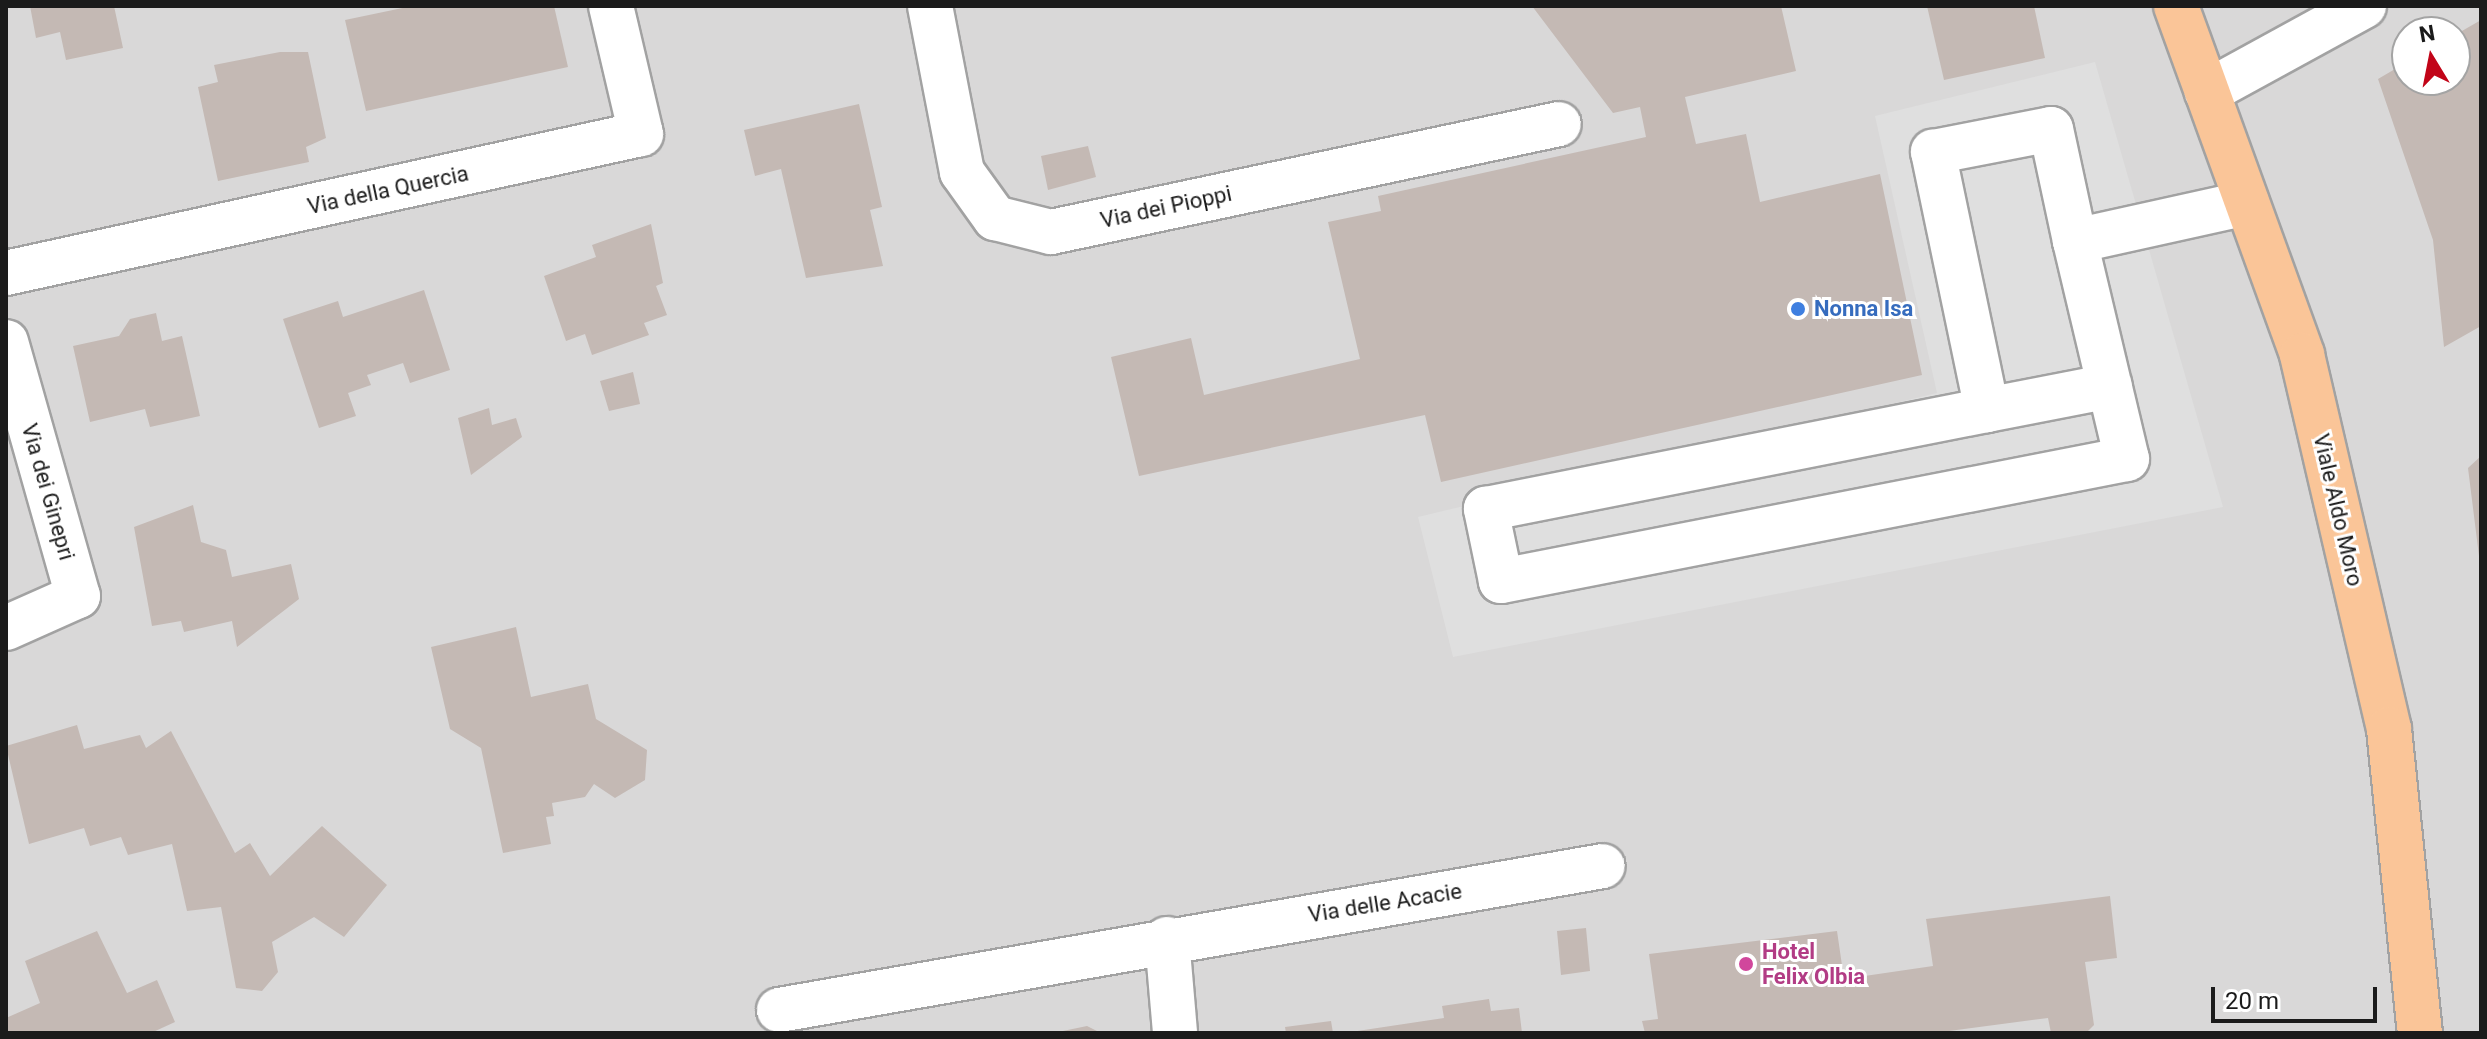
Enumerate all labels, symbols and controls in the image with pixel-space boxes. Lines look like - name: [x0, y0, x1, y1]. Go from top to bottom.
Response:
- north arrow: [2391, 16, 2471, 96]
- text: N: [2417, 20, 2437, 48]
- street label: Via della Quercia: [305, 160, 471, 220]
- street label: Via dei Pioppi: [1098, 180, 1234, 234]
- place label: Nonna Isa: [1814, 296, 1913, 322]
- marker: Nonna Isa: [1789, 300, 1807, 318]
- street label: Via dei Ginepri: [16, 421, 80, 563]
- street label: Viale Aldo Moro: [2308, 431, 2368, 589]
- street label: Via delle Acacie: [1306, 878, 1464, 928]
- place label: Hotel Felix Olbia: [1762, 938, 1865, 990]
- marker: Hotel Felix Olbia: [1737, 955, 1755, 973]
- scale bar: [2215, 971, 2381, 1021]
- text: 20 m: [2225, 987, 2279, 1015]

